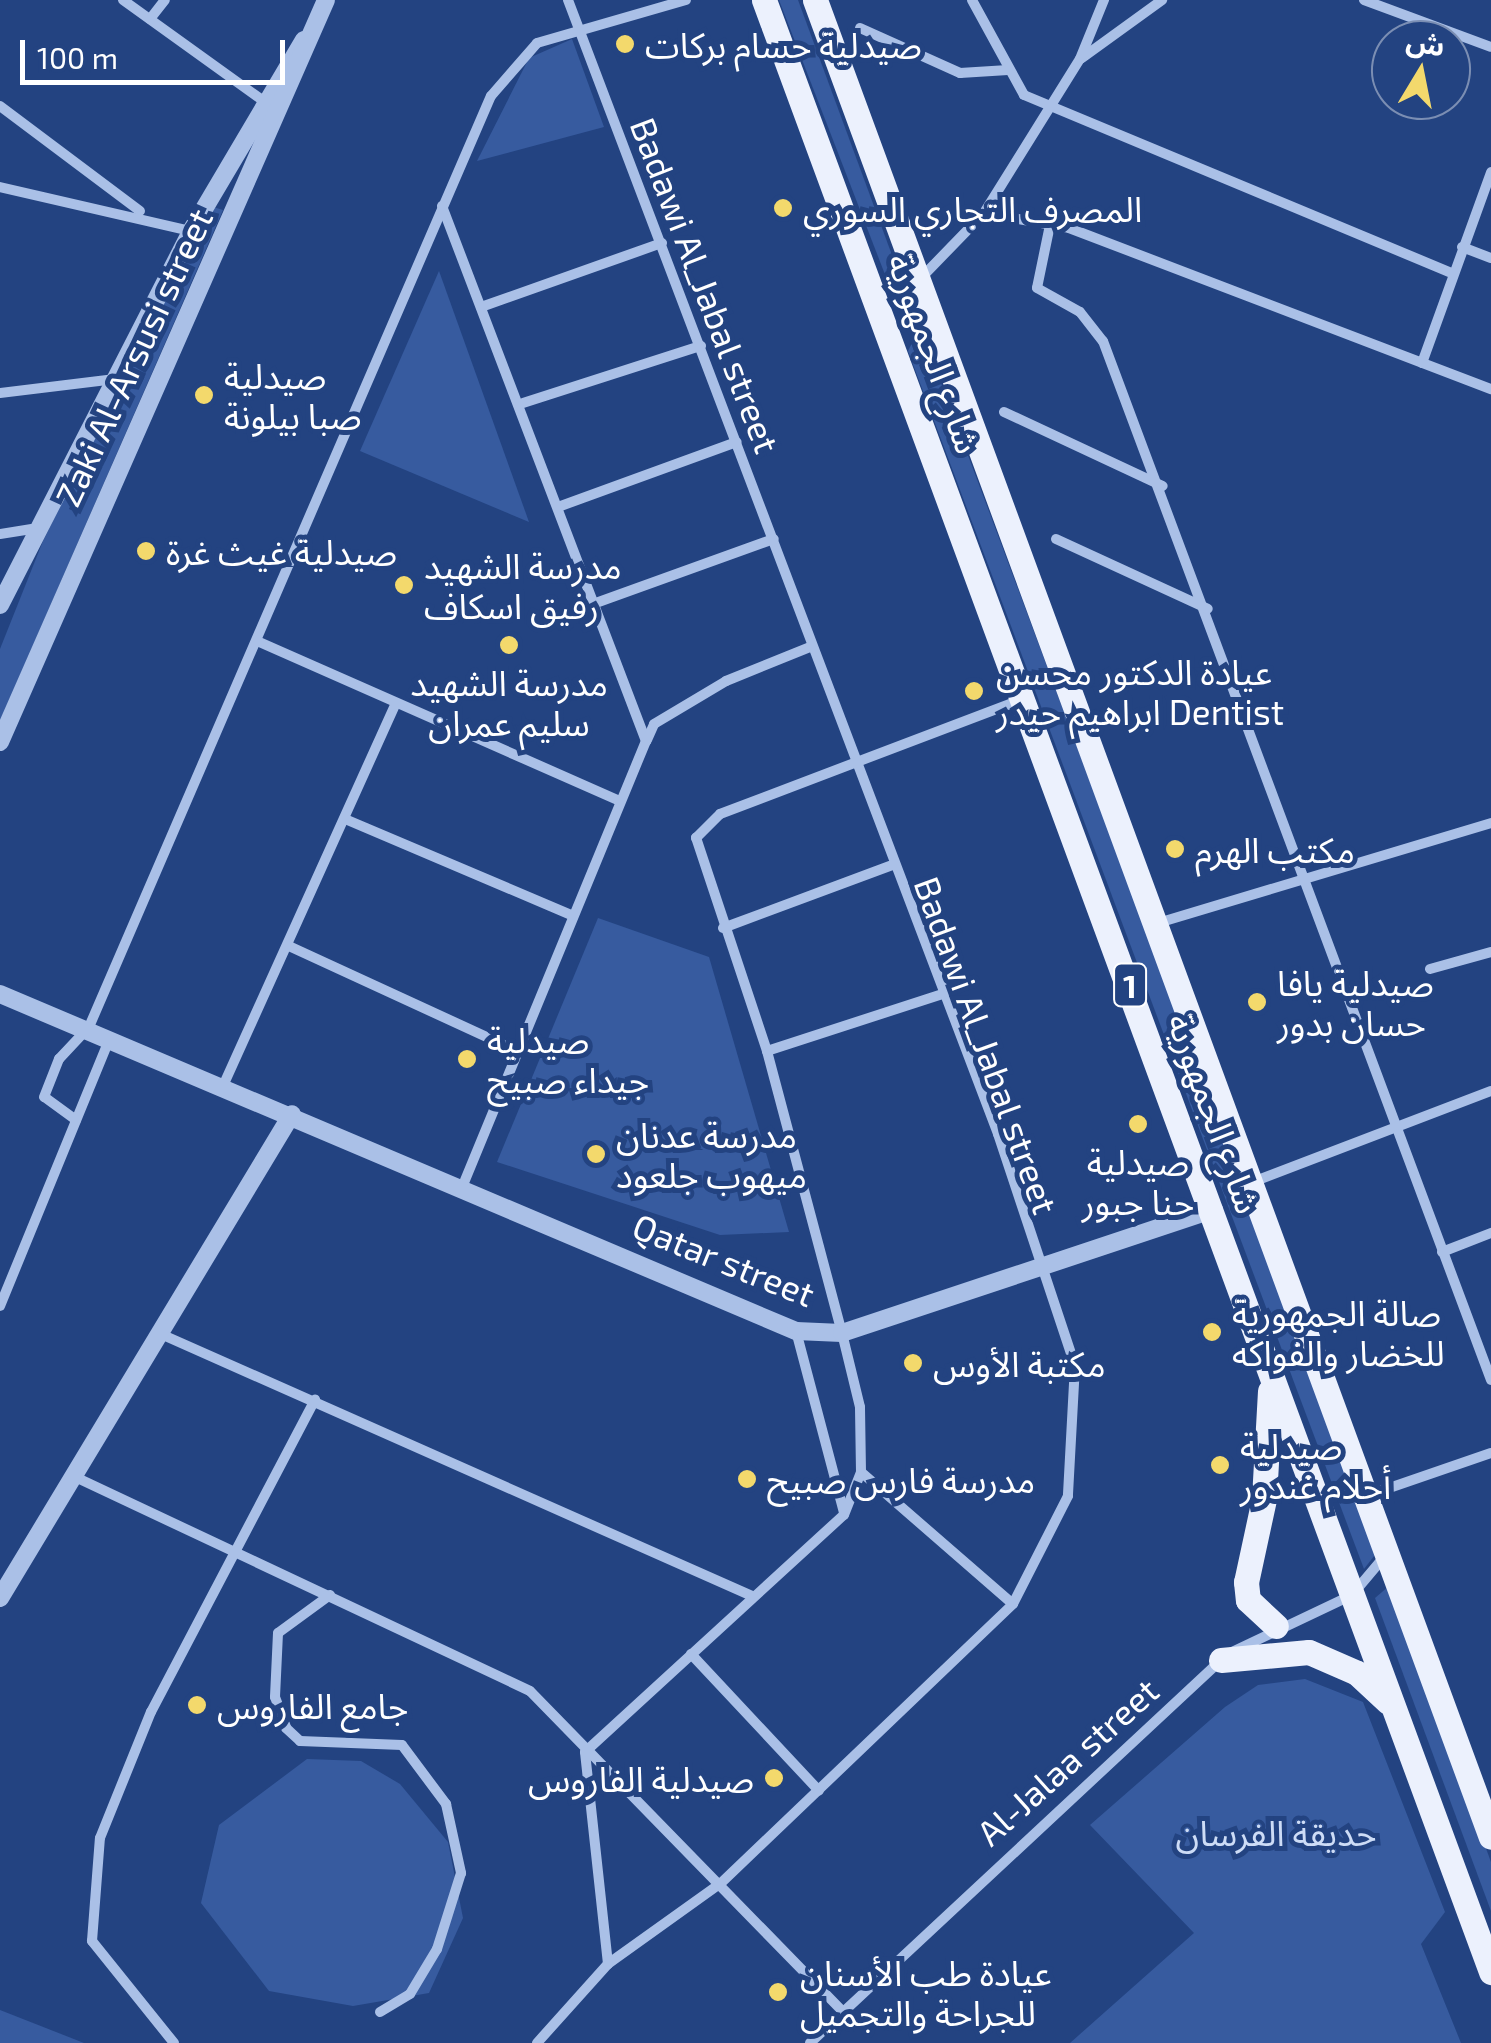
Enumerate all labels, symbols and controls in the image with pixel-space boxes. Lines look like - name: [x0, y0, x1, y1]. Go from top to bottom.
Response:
- scale bar: [25, 20, 290, 82]
- north arrow: [1371, 20, 1471, 120]
- text: ش: [1404, 22, 1448, 62]
- place label: صيدلية حسام بركات: [645, 23, 922, 65]
- marker: صيدلية حسام بركات: [614, 33, 636, 55]
- text: 100 m: [37, 39, 118, 75]
- street label: Badawi Al_Jabal street: [622, 111, 790, 459]
- place label: المصرف التجاري السوري: [803, 187, 1142, 229]
- marker: المصرف التجاري السوري: [772, 197, 794, 219]
- street label: Zaki Al-Arsusi street: [46, 201, 220, 513]
- street label: شارع الجمهورية: [879, 247, 991, 459]
- place label: صيدلية صبا بيلونة: [224, 354, 362, 436]
- marker: صيدلية صبا بيلونة: [193, 384, 215, 406]
- place label: صيدلية غيث غرة: [166, 530, 397, 572]
- marker: صيدلية غيث غرة: [135, 540, 157, 562]
- place label: مدرسة الشهيد رفيق اسكاف: [424, 544, 622, 626]
- marker: مدرسة الشهيد رفيق اسكاف: [393, 574, 415, 596]
- marker: مدرسة الشهيد سليم عمران: [498, 634, 520, 656]
- place label: عيادة الدكتور محسن ابراهيم حيدر Dentist: [996, 650, 1284, 732]
- place label: مدرسة الشهيد سليم عمران: [410, 661, 608, 743]
- marker: عيادة الدكتور محسن ابراهيم حيدر Dentist: [961, 678, 987, 704]
- place label: مكتب الهرم: [1195, 828, 1355, 870]
- marker: مكتب الهرم: [1164, 838, 1186, 860]
- street label: Badawi Al_Jabal street: [906, 870, 1068, 1220]
- road number: 1: [1112, 958, 1148, 1012]
- place label: صيدلية يافا حسان بدور: [1277, 961, 1434, 1043]
- marker: صيدلية يافا حسان بدور: [1246, 991, 1268, 1013]
- street label: شارع الجمهورية: [1159, 1007, 1271, 1219]
- place label: صيدلية جيداء صبيح: [487, 1018, 649, 1100]
- marker: صيدلية جيداء صبيح: [456, 1048, 478, 1070]
- place label: مدرسة عدنان ميهوب جلعود: [616, 1113, 807, 1195]
- marker: صيدلية حنا جبور: [1127, 1113, 1149, 1135]
- place label: صيدلية حنا جبور: [1082, 1140, 1194, 1222]
- marker: مدرسة عدنان ميهوب جلعود: [585, 1143, 607, 1165]
- street label: Qatar street: [627, 1203, 821, 1315]
- place label: صالة الجمهورية للخضار والفواكه: [1232, 1291, 1445, 1373]
- marker: صالة الجمهورية للخضار والفواكه: [1201, 1321, 1223, 1343]
- place label: مكتبة الأوس: [933, 1342, 1106, 1384]
- marker: مكتبة الأوس: [902, 1352, 924, 1374]
- place label: صيدلية أحلام غندور: [1240, 1424, 1391, 1506]
- marker: صيدلية أحلام غندور: [1209, 1454, 1231, 1476]
- place label: مدرسة فارس صبيح: [767, 1458, 1035, 1500]
- marker: مدرسة فارس صبيح: [736, 1468, 758, 1490]
- street label: Al-Jalaa street: [968, 1669, 1166, 1853]
- place label: جامع الفاروس: [217, 1684, 408, 1726]
- marker: جامع الفاروس: [186, 1694, 208, 1716]
- place label: صيدلية الفاروس: [528, 1757, 754, 1799]
- marker: صيدلية الفاروس: [763, 1767, 785, 1789]
- park label: حديقة الفرسان: [1175, 1811, 1377, 1853]
- place label: عيادة طب الأسنان للجراحة والتجميل: [800, 1951, 1052, 2033]
- marker: عيادة طب الأسنان للجراحة والتجميل: [765, 1979, 791, 2005]

